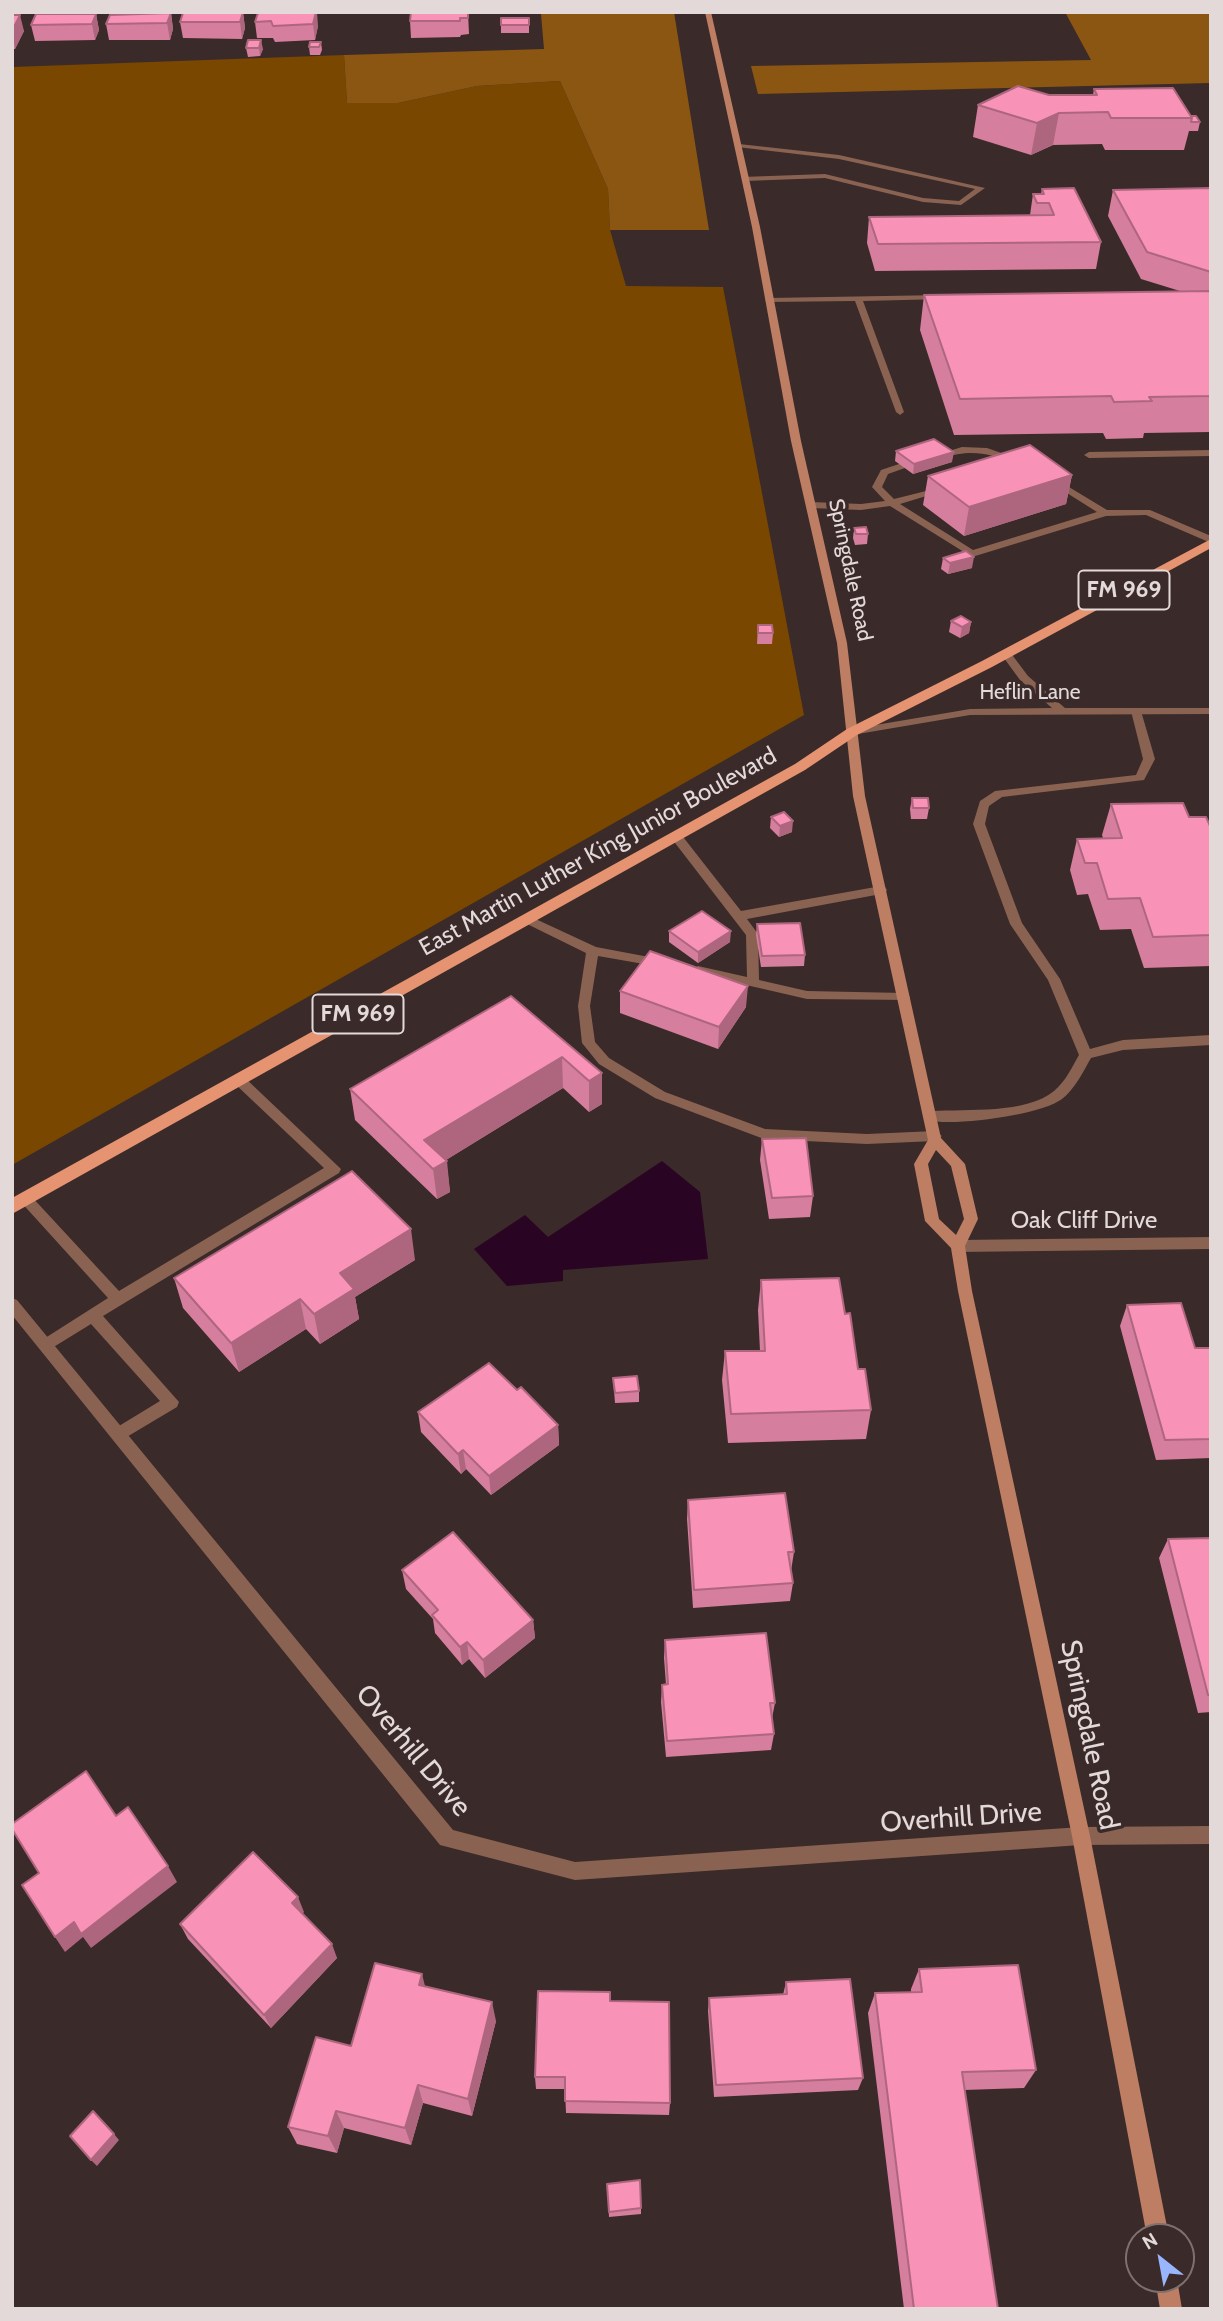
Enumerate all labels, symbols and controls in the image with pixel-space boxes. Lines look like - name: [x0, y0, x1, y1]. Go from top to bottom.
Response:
- street label: Springdale Road: [823, 497, 877, 643]
- road number: FM 969: [1078, 570, 1170, 610]
- street label: Heflin Lane: [979, 680, 1081, 706]
- street label: East Martin Luther King Junior Boulevard: [414, 741, 782, 963]
- road number: FM 969: [312, 995, 404, 1034]
- street label: Oak Cliff Drive: [1011, 1207, 1157, 1235]
- street label: Springdale Road: [1053, 1637, 1125, 1833]
- street label: Overhill Drive: [348, 1678, 478, 1824]
- street label: Overhill Drive: [879, 1796, 1043, 1840]
- north arrow: [1125, 2223, 1195, 2293]
- text: N: [1138, 2228, 1162, 2255]

